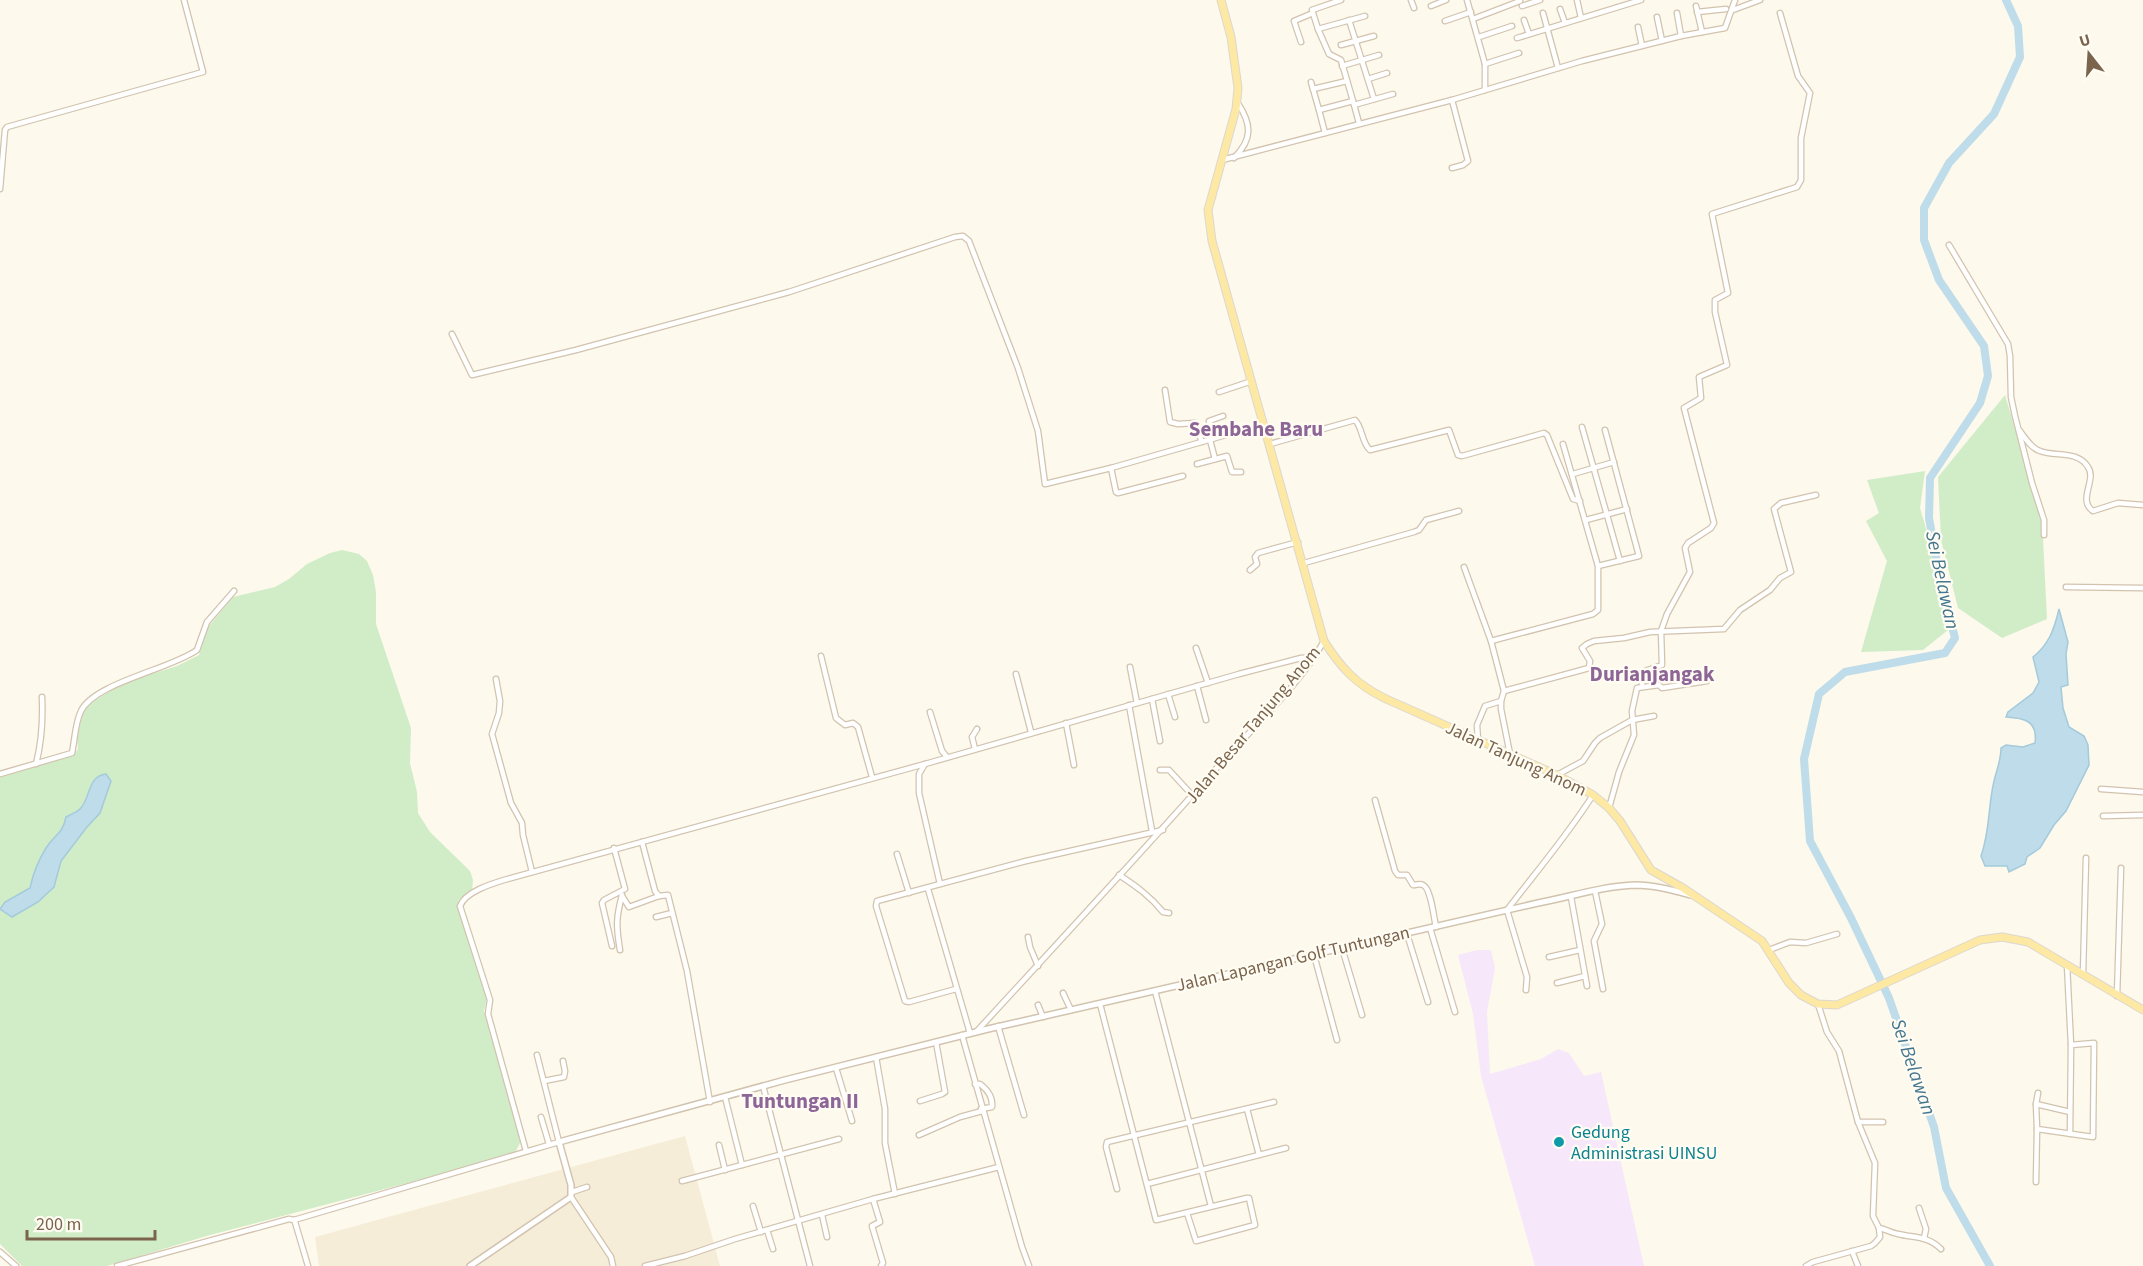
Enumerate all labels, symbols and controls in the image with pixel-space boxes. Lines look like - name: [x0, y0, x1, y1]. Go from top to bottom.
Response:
- north arrow: [2059, 24, 2119, 84]
- text: U: [2077, 29, 2093, 53]
- district label: Sembahe Baru: [1189, 414, 1323, 444]
- water label: Sei Belawan: [1918, 528, 1966, 632]
- street label: Jalan Besar Tanjung Anom: [1179, 641, 1327, 809]
- district label: Durianjangak: [1590, 659, 1715, 689]
- street label: Jalan Tanjung Anom: [1441, 715, 1591, 803]
- street label: Jalan Lapangan Golf Tuntungan: [1174, 920, 1412, 998]
- water label: Sei Belawan: [1883, 1015, 1943, 1119]
- district label: Tuntungan II: [741, 1086, 859, 1116]
- place label: Gedung Administrasi UINSU: [1571, 1120, 1717, 1166]
- marker: Gedung Administrasi UINSU: [1552, 1135, 1566, 1149]
- scale bar: [27, 1203, 154, 1241]
- text: 200 m: [36, 1212, 81, 1237]

